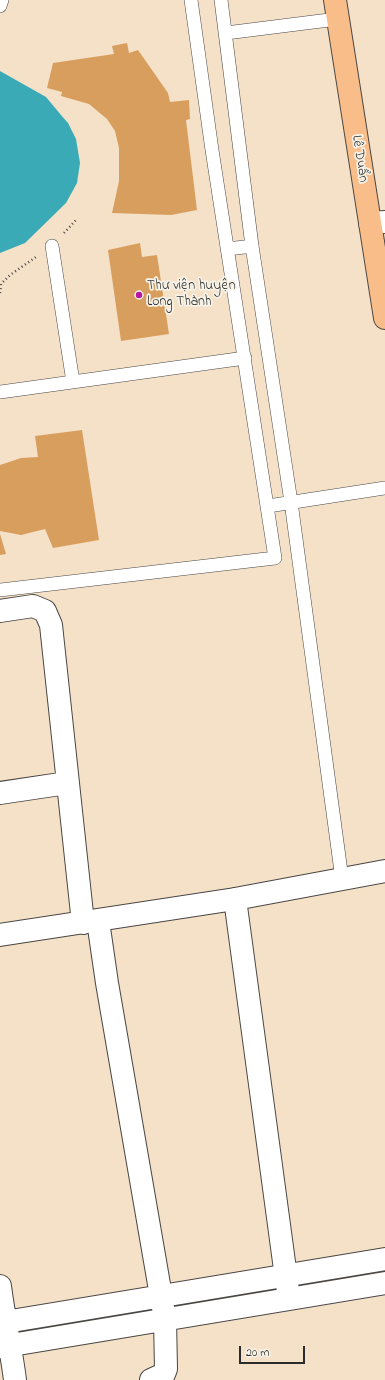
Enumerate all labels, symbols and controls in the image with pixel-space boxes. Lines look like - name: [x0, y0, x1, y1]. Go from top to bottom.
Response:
- street label: Lê Duẩn: [347, 134, 371, 184]
- place label: Thư viện huyện Long Thành: [147, 279, 236, 312]
- marker: Thư viện huyện Long Thành: [134, 290, 144, 300]
- scale bar: [241, 1338, 307, 1364]
- text: 20 m: [246, 1344, 269, 1362]

